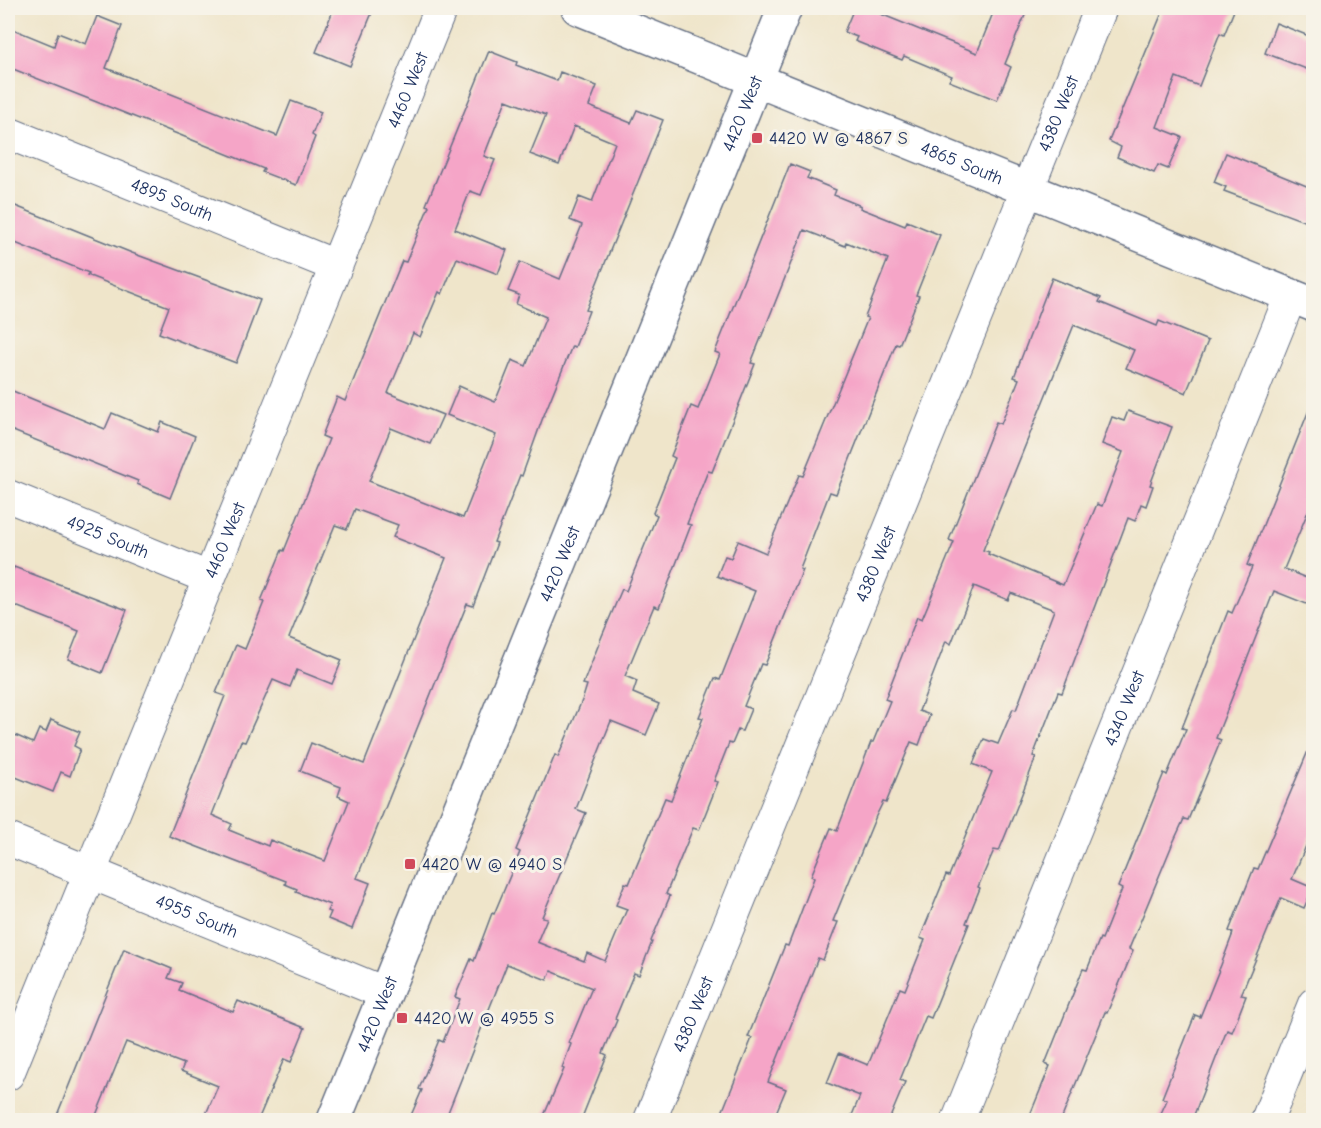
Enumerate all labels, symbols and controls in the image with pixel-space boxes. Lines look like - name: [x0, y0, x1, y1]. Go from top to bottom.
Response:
- street label: 4460 West: [383, 48, 433, 131]
- street label: 4420 West: [718, 72, 768, 155]
- street label: 4380 West: [1034, 72, 1084, 155]
- place label: 4420 W @ 4867 S: [769, 128, 908, 149]
- marker: 4420 W @ 4867 S: [750, 131, 764, 145]
- street label: 4865 South: [917, 137, 1006, 189]
- street label: 4895 South: [128, 174, 216, 226]
- street label: 4460 West: [200, 499, 250, 582]
- street label: 4925 South: [64, 511, 152, 563]
- street label: 4420 West: [535, 522, 585, 605]
- street label: 4380 West: [851, 522, 901, 605]
- street label: 4340 West: [1100, 667, 1150, 749]
- place label: 4420 W @ 4940 S: [422, 854, 562, 875]
- marker: 4420 W @ 4940 S: [403, 857, 417, 871]
- street label: 4955 South: [152, 890, 241, 943]
- street label: 4420 West: [353, 973, 402, 1056]
- street label: 4380 West: [669, 973, 718, 1056]
- place label: 4420 W @ 4955 S: [414, 1008, 554, 1029]
- marker: 4420 W @ 4955 S: [395, 1011, 409, 1025]

